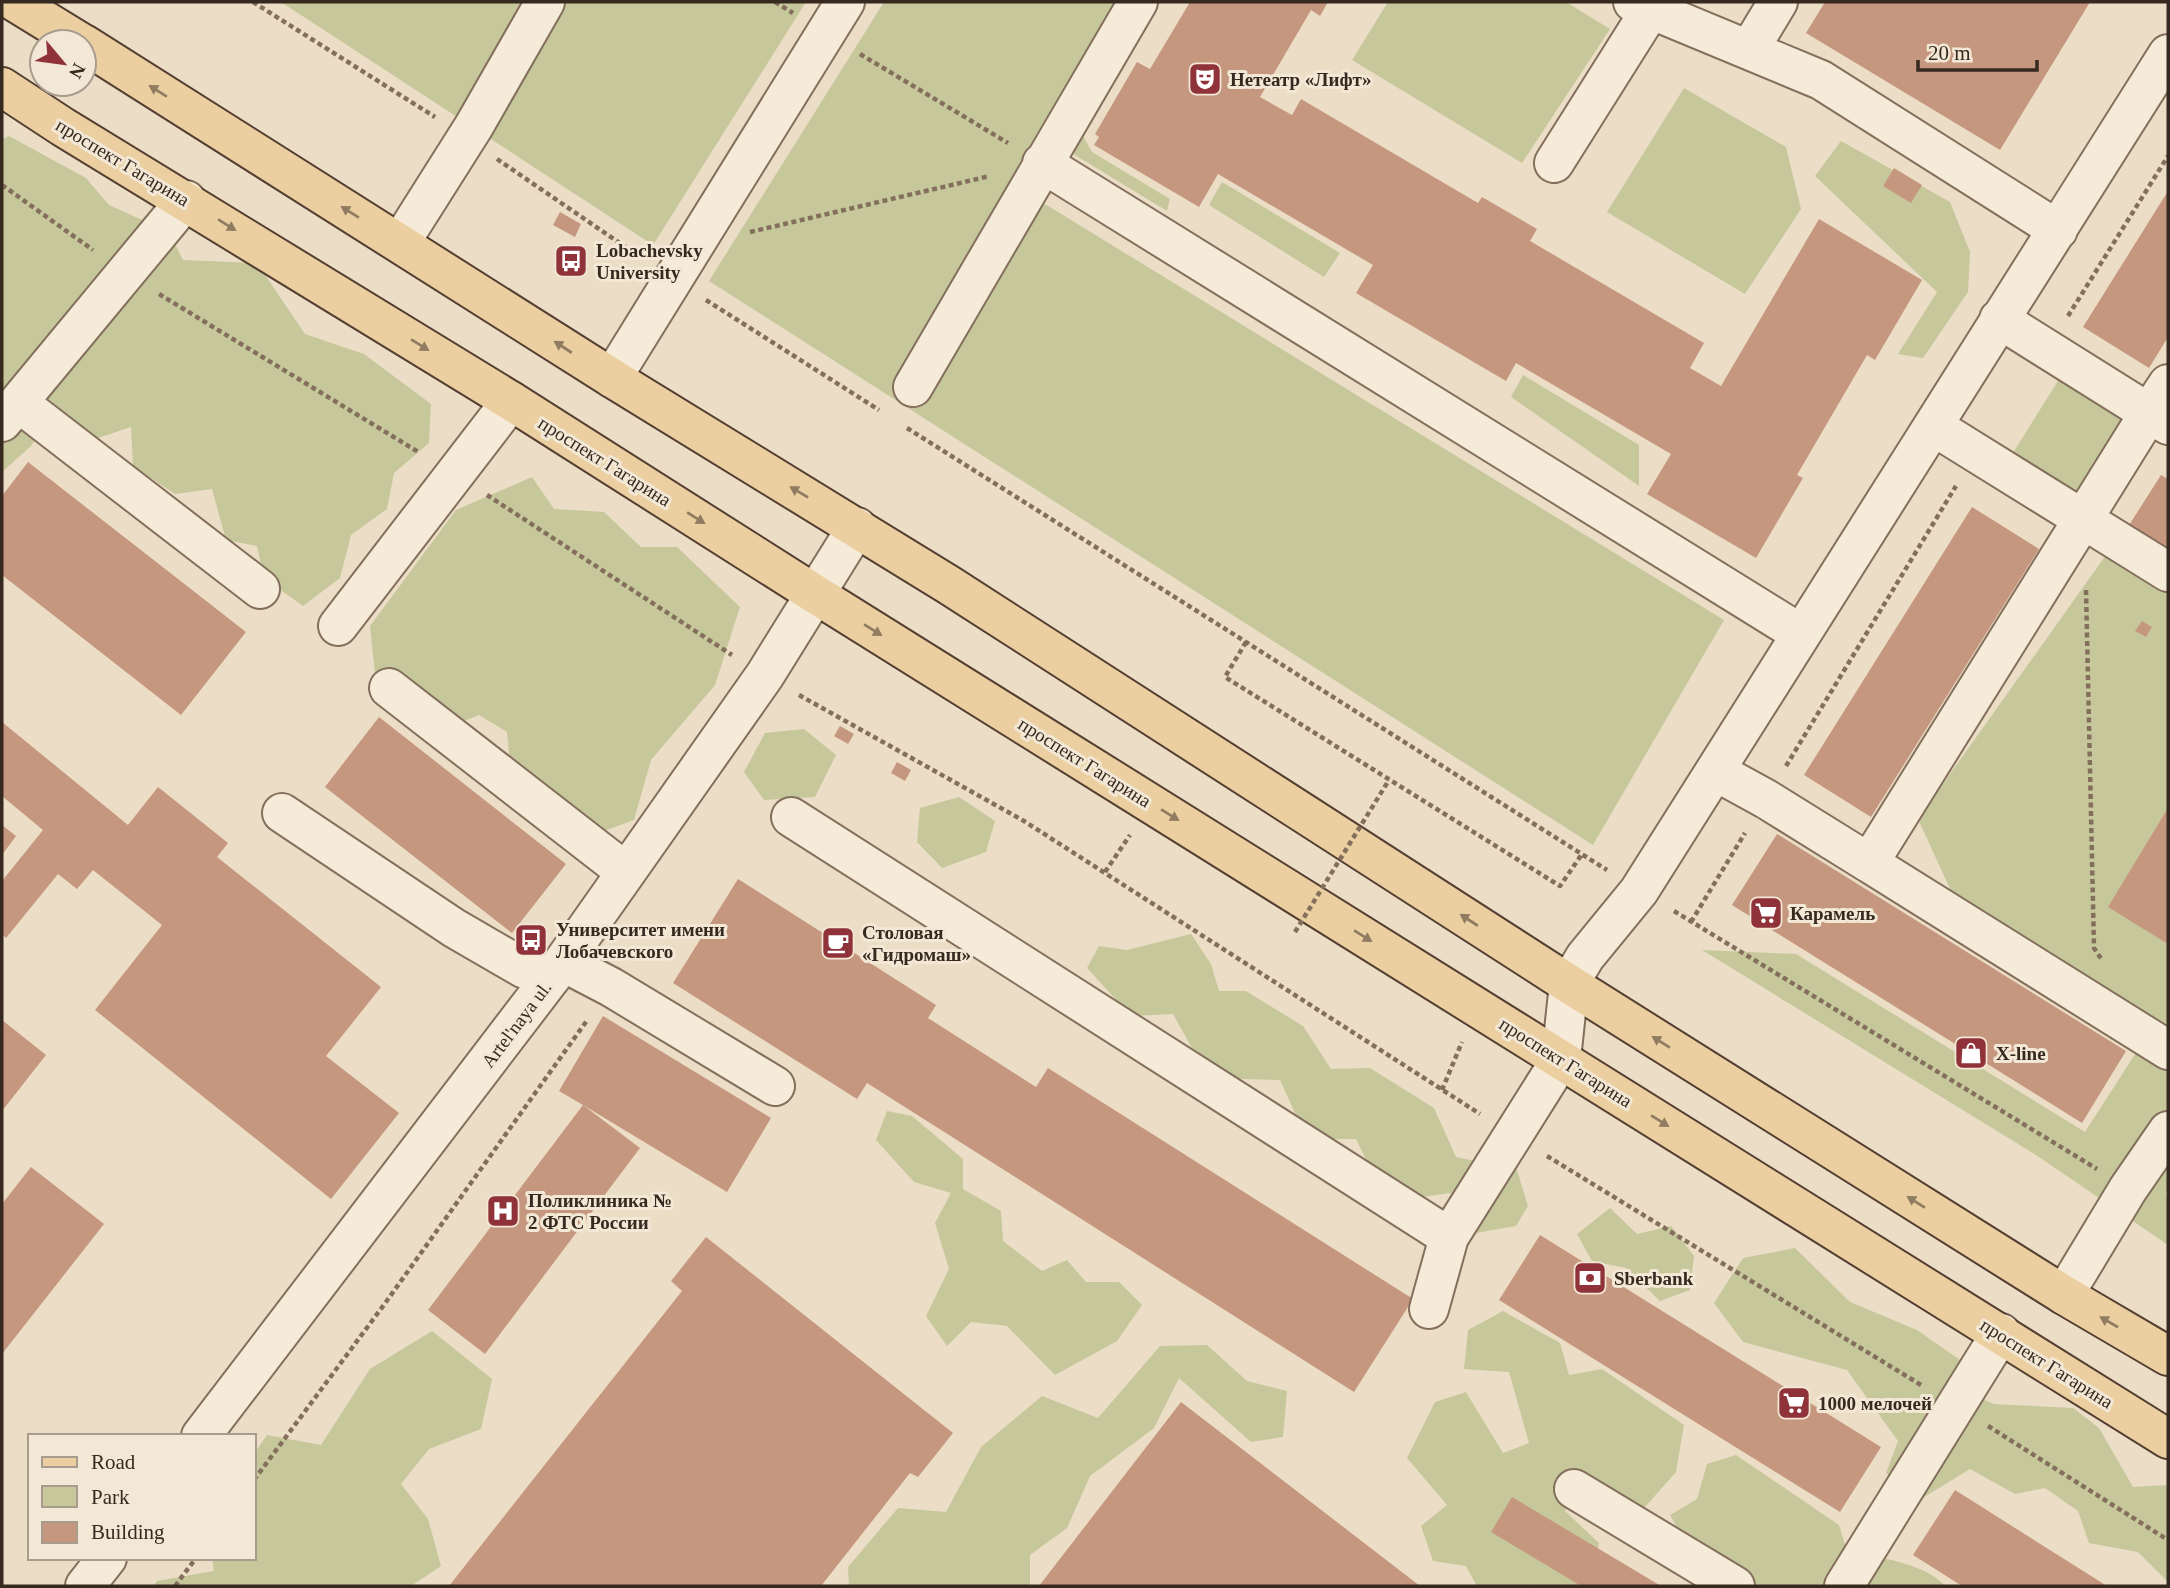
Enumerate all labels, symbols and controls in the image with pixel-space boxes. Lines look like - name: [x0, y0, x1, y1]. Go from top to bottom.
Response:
- north arrow: [28, 28, 98, 98]
- scale bar: [1918, 28, 2037, 72]
- text: 20 m: [1928, 41, 1971, 65]
- text: N: [65, 60, 90, 82]
- theatre icon: Нетеатр «Лифт»: [1186, 60, 1224, 98]
- place label: Нетеатр «Лифт»: [1230, 69, 1371, 90]
- one-way arrow: [148, 84, 168, 97]
- street label: проспект Гагарина: [52, 114, 194, 211]
- one-way arrow: [341, 206, 360, 219]
- one-way arrow: [217, 219, 236, 232]
- place label: Lobachevsky University: [596, 240, 703, 283]
- bus stop icon: Lobachevsky University: [552, 242, 590, 280]
- one-way arrow: [411, 338, 430, 351]
- one-way arrow: [554, 340, 573, 353]
- street label: проспект Гагарина: [535, 412, 675, 511]
- one-way arrow: [789, 485, 808, 498]
- one-way arrow: [686, 512, 705, 525]
- one-way arrow: [863, 624, 882, 637]
- street label: проспект Гагарина: [1015, 713, 1155, 812]
- one-way arrow: [1160, 809, 1180, 822]
- supermarket icon: Карамель: [1747, 894, 1785, 932]
- place label: Карамель: [1790, 903, 1875, 924]
- one-way arrow: [1459, 913, 1479, 926]
- place label: Университет имени Лобачевского: [556, 919, 725, 962]
- bus stop icon: Университет имени Лобачевского: [512, 921, 550, 959]
- place label: Столовая «Гидромаш»: [862, 922, 971, 965]
- cafe icon: Столовая «Гидромаш»: [819, 924, 857, 962]
- one-way arrow: [1353, 929, 1373, 942]
- street label: Artel'naya ul.: [477, 977, 556, 1072]
- street label: проспект Гагарина: [1496, 1013, 1636, 1112]
- shop icon: X-line: [1952, 1034, 1990, 1072]
- one-way arrow: [1651, 1035, 1671, 1048]
- place label: X-line: [1996, 1043, 2046, 1064]
- one-way arrow: [1650, 1114, 1669, 1127]
- place label: Поликлиника № 2 ФТС России: [528, 1190, 672, 1233]
- hospital icon: Поликлиника № 2 ФТС России: [484, 1192, 522, 1230]
- one-way arrow: [1906, 1196, 1925, 1209]
- bank icon: Sberbank: [1571, 1259, 1609, 1297]
- place label: Sberbank: [1614, 1268, 1694, 1289]
- street label: проспект Гагарина: [1977, 1314, 2117, 1413]
- one-way arrow: [2100, 1315, 2119, 1328]
- supermarket icon: 1000 мелочей: [1775, 1384, 1813, 1422]
- place label: 1000 мелочей: [1818, 1393, 1932, 1414]
- legend: [28, 1434, 256, 1560]
- text: Road: [91, 1450, 136, 1474]
- text: Park: [91, 1485, 130, 1509]
- text: Building: [91, 1520, 165, 1544]

